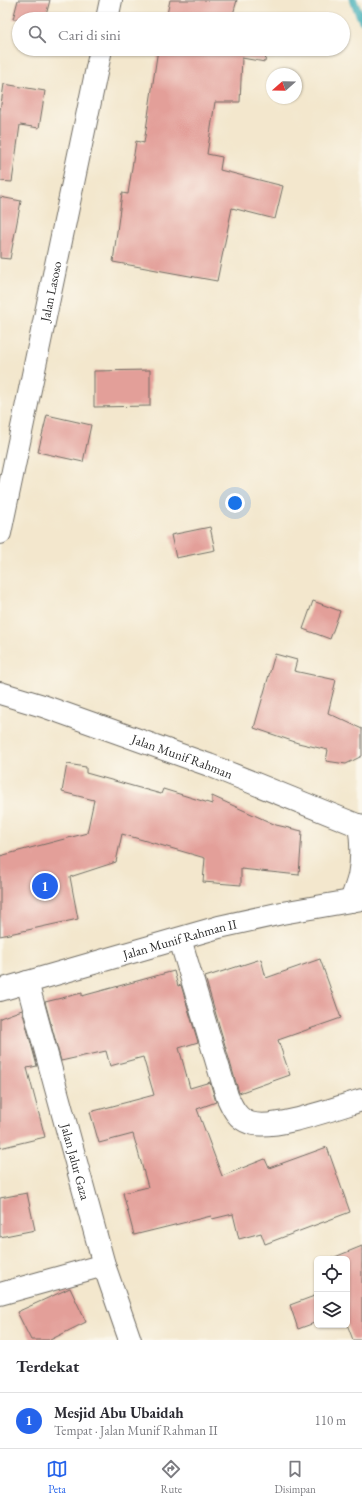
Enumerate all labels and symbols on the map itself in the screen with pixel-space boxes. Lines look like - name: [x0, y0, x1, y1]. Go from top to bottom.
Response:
- north arrow: [266, 68, 302, 104]
- street label: Jalan Lasoso: [36, 259, 65, 324]
- your location: [225, 493, 245, 513]
- street label: Jalan Munif Rahman: [129, 729, 235, 782]
- pin: 1: [32, 871, 58, 901]
- street label: Jalan Munif Rahman II: [120, 915, 239, 963]
- street label: Jalan Jalur Gaza: [57, 1120, 95, 1202]

